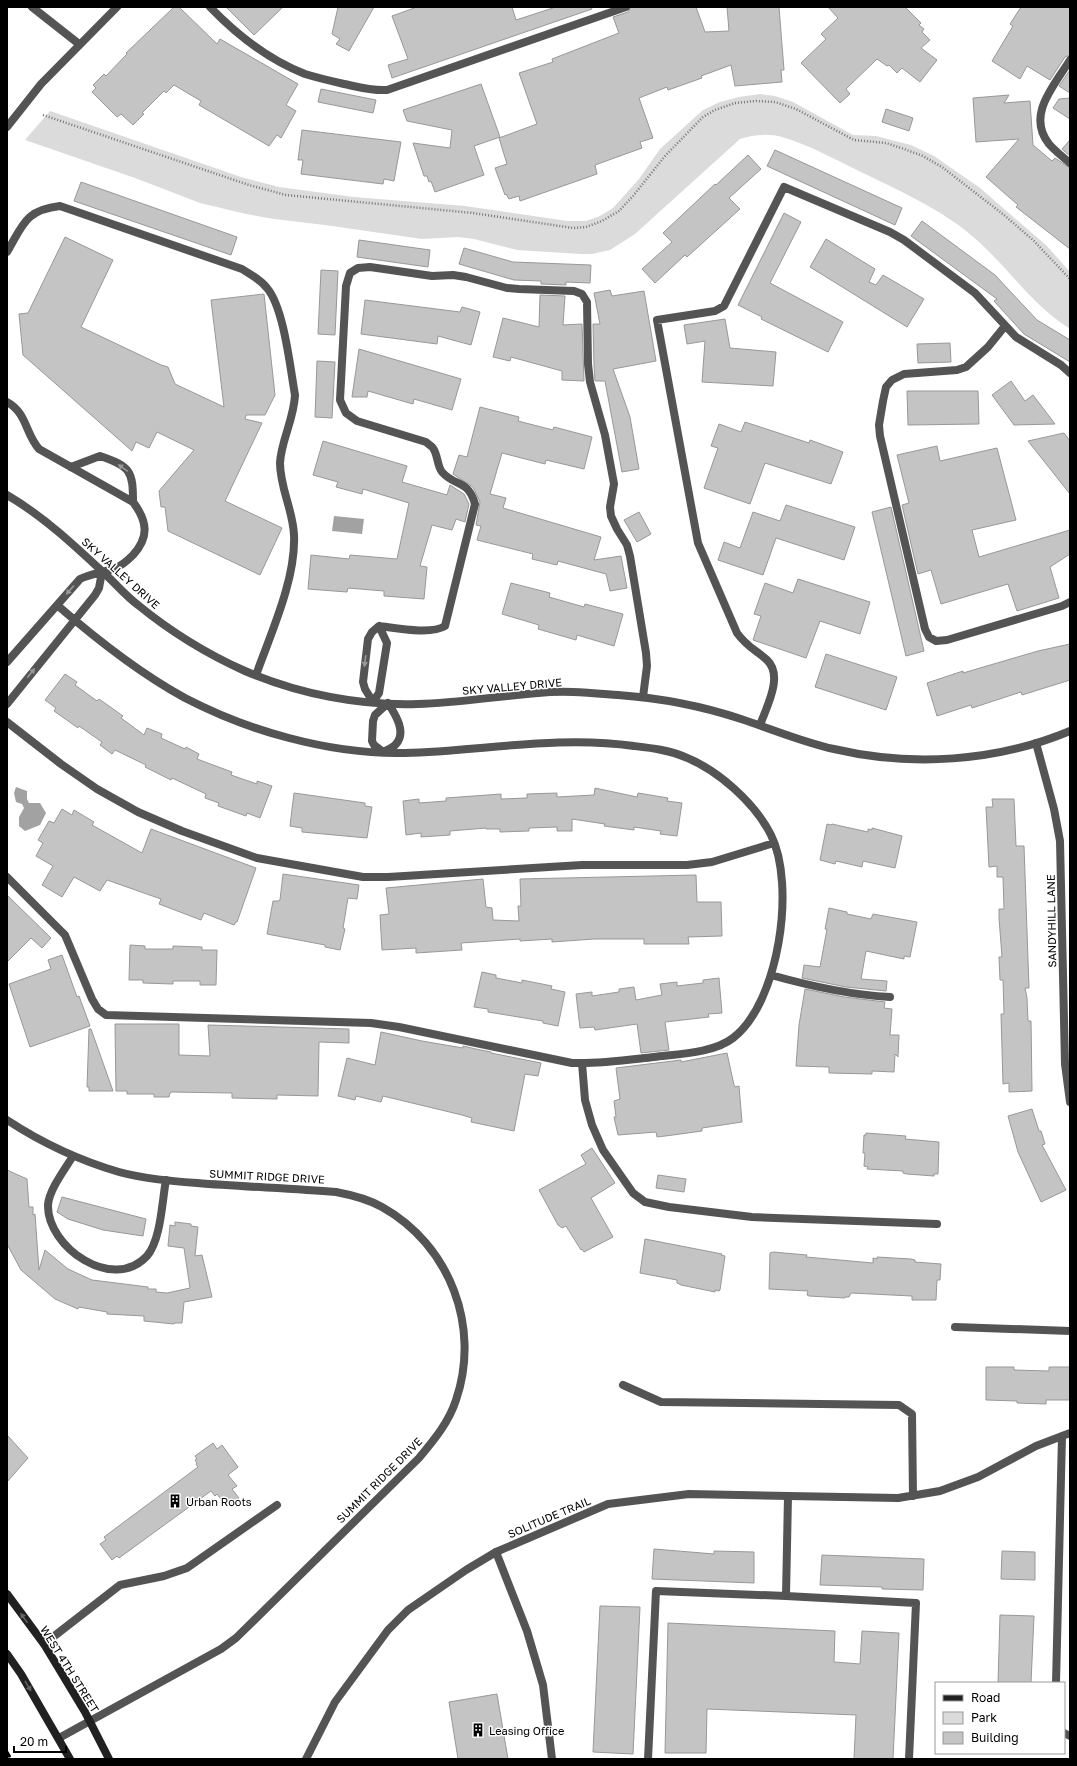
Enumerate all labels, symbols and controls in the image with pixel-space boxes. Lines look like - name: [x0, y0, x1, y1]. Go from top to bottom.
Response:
- one-way arrow: [117, 464, 129, 471]
- street label: SKY VALLEY DRIVE: [79, 535, 163, 612]
- one-way arrow: [65, 585, 74, 596]
- one-way arrow: [362, 654, 368, 667]
- one-way arrow: [27, 668, 35, 678]
- street label: SKY VALLEY DRIVE: [462, 675, 563, 697]
- street label: SANDYHILL LANE: [1044, 874, 1058, 968]
- street label: SUMMIT RIDGE DRIVE: [209, 1166, 325, 1186]
- street label: SUMMIT RIDGE DRIVE: [334, 1434, 425, 1525]
- building icon: Urban Roots: [167, 1493, 183, 1509]
- street label: SOLITUDE TRAIL: [506, 1493, 593, 1540]
- place label: Urban Roots: [186, 1495, 252, 1508]
- one-way arrow: [21, 1613, 29, 1623]
- street label: WEST 4TH STREET: [38, 1623, 102, 1715]
- one-way arrow: [25, 1680, 32, 1692]
- legend: [935, 1682, 1065, 1754]
- text: Road: [971, 1690, 1000, 1705]
- text: Park: [971, 1710, 997, 1725]
- building icon: Leasing Office: [470, 1722, 486, 1738]
- place label: Leasing Office: [489, 1724, 564, 1737]
- scale bar: [14, 1728, 66, 1754]
- text: Building: [971, 1730, 1019, 1745]
- text: 20 m: [20, 1734, 48, 1749]

